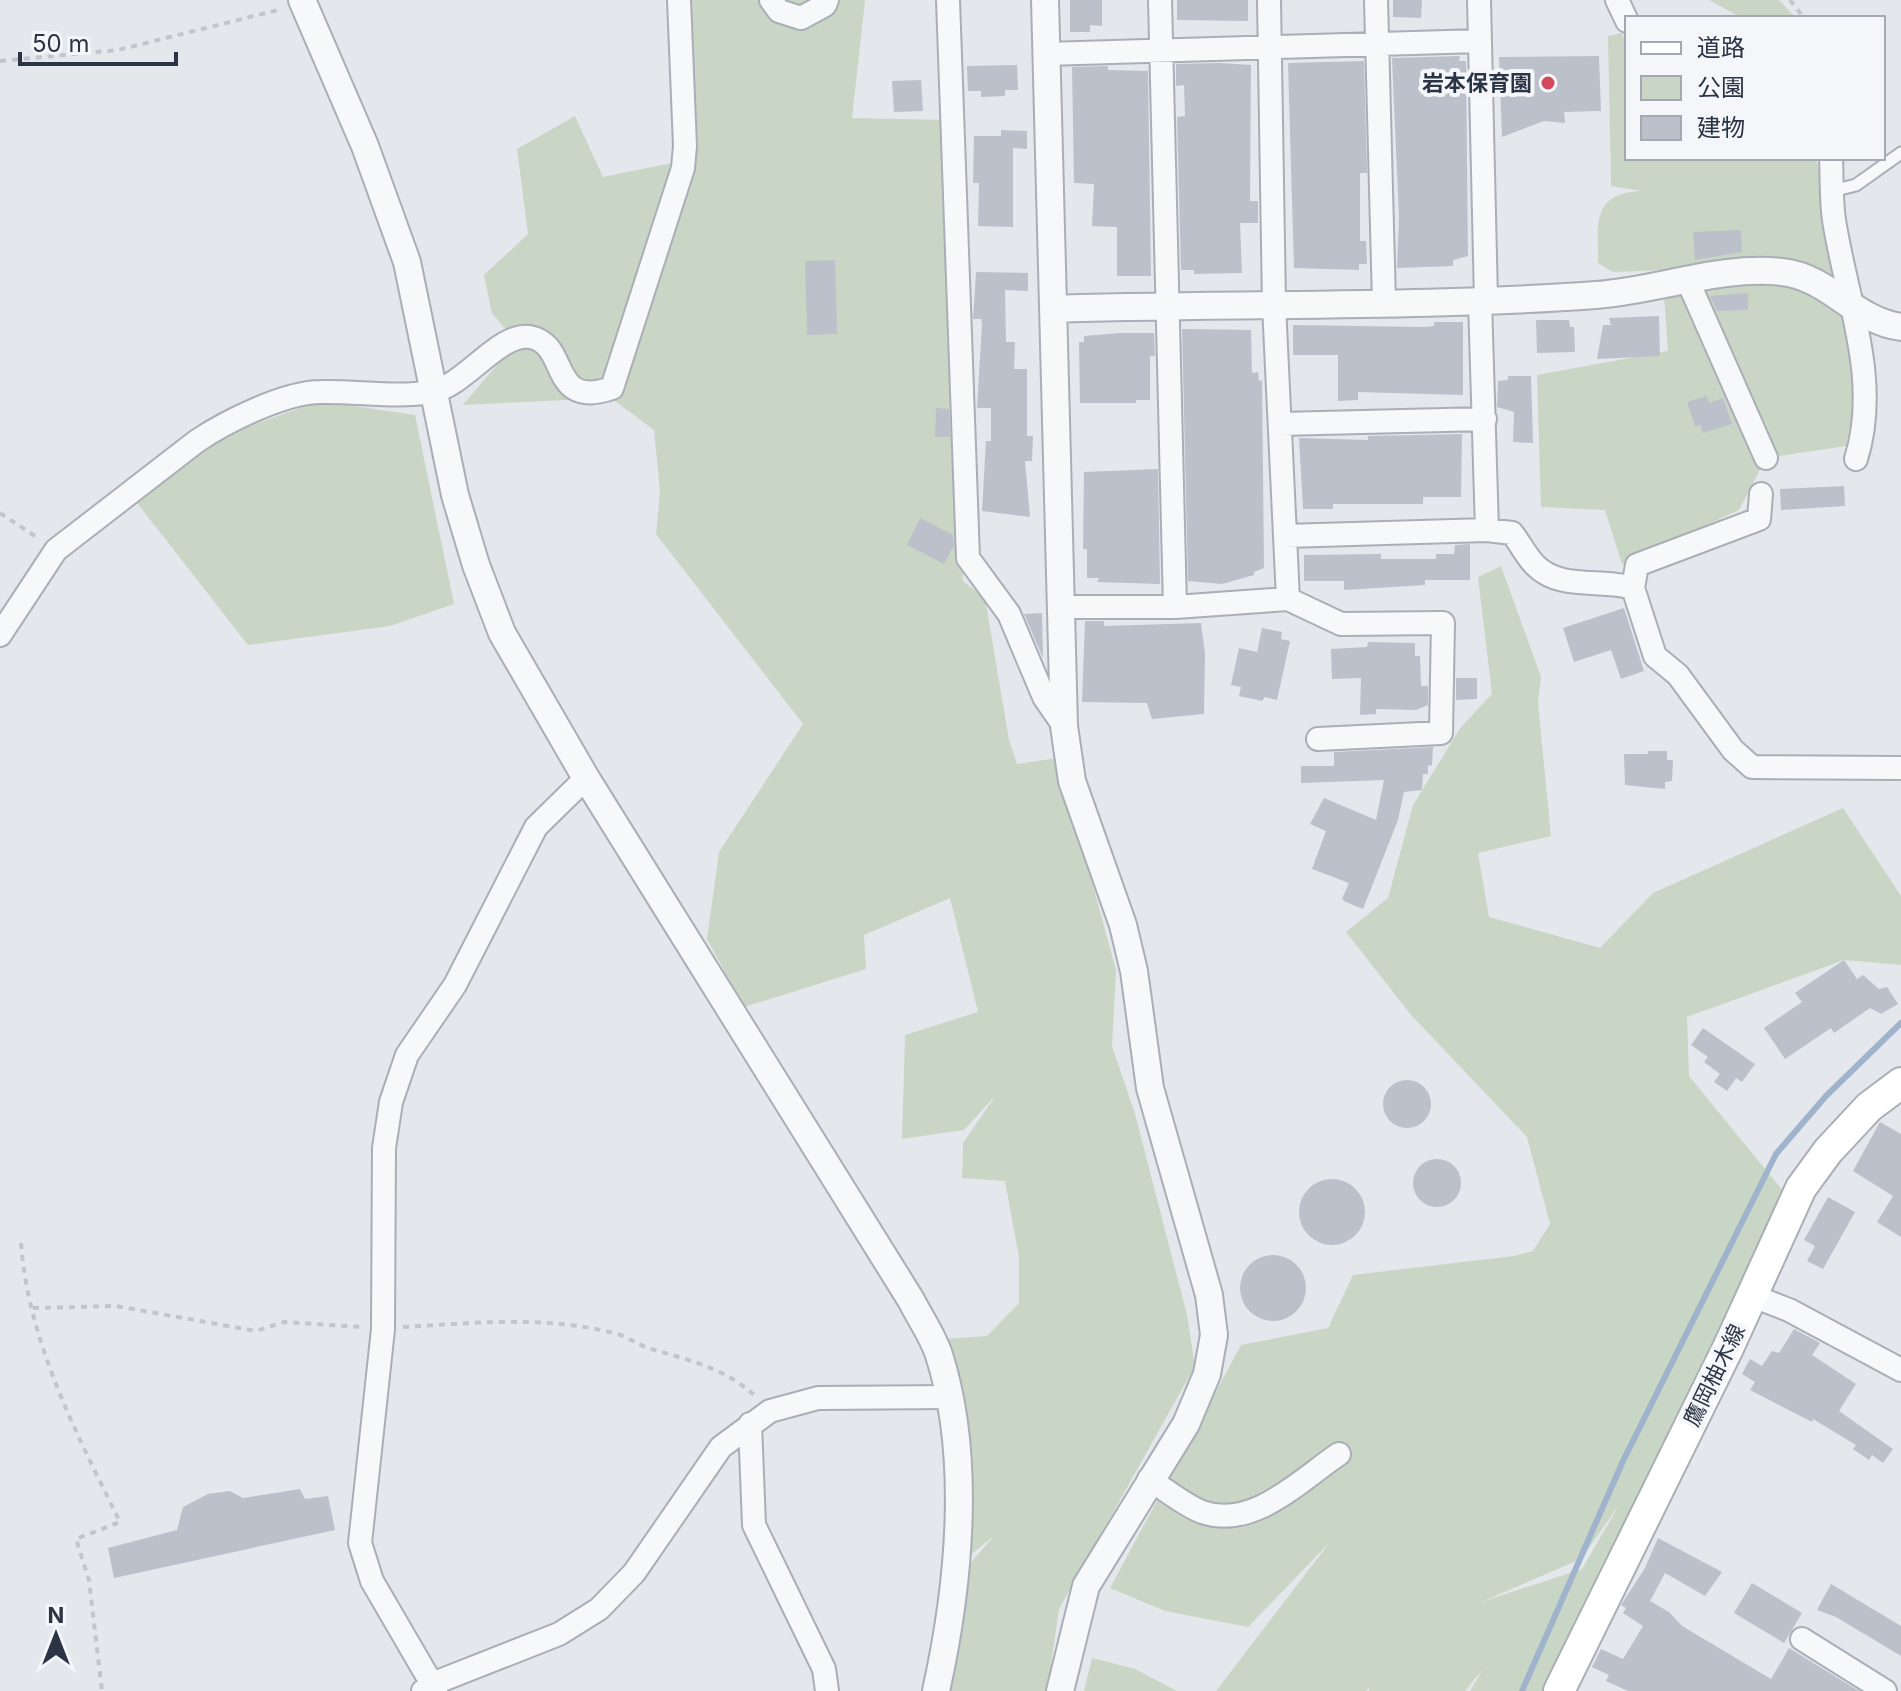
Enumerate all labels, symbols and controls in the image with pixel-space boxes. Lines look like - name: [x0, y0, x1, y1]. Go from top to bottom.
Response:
- scale bar: [20, 16, 176, 66]
- legend: [1625, 16, 1885, 160]
- text: 50 m: [32, 29, 90, 58]
- text: 道路: [1697, 33, 1745, 62]
- place label: 岩本保育園: [1422, 70, 1532, 96]
- text: 公園: [1697, 73, 1745, 102]
- marker: 岩本保育園: [1539, 74, 1557, 92]
- text: 建物: [1697, 113, 1745, 142]
- street label: 鷹岡柚木線: [1678, 1320, 1750, 1430]
- north arrow: [16, 1595, 96, 1675]
- text: N: [48, 1602, 64, 1628]

